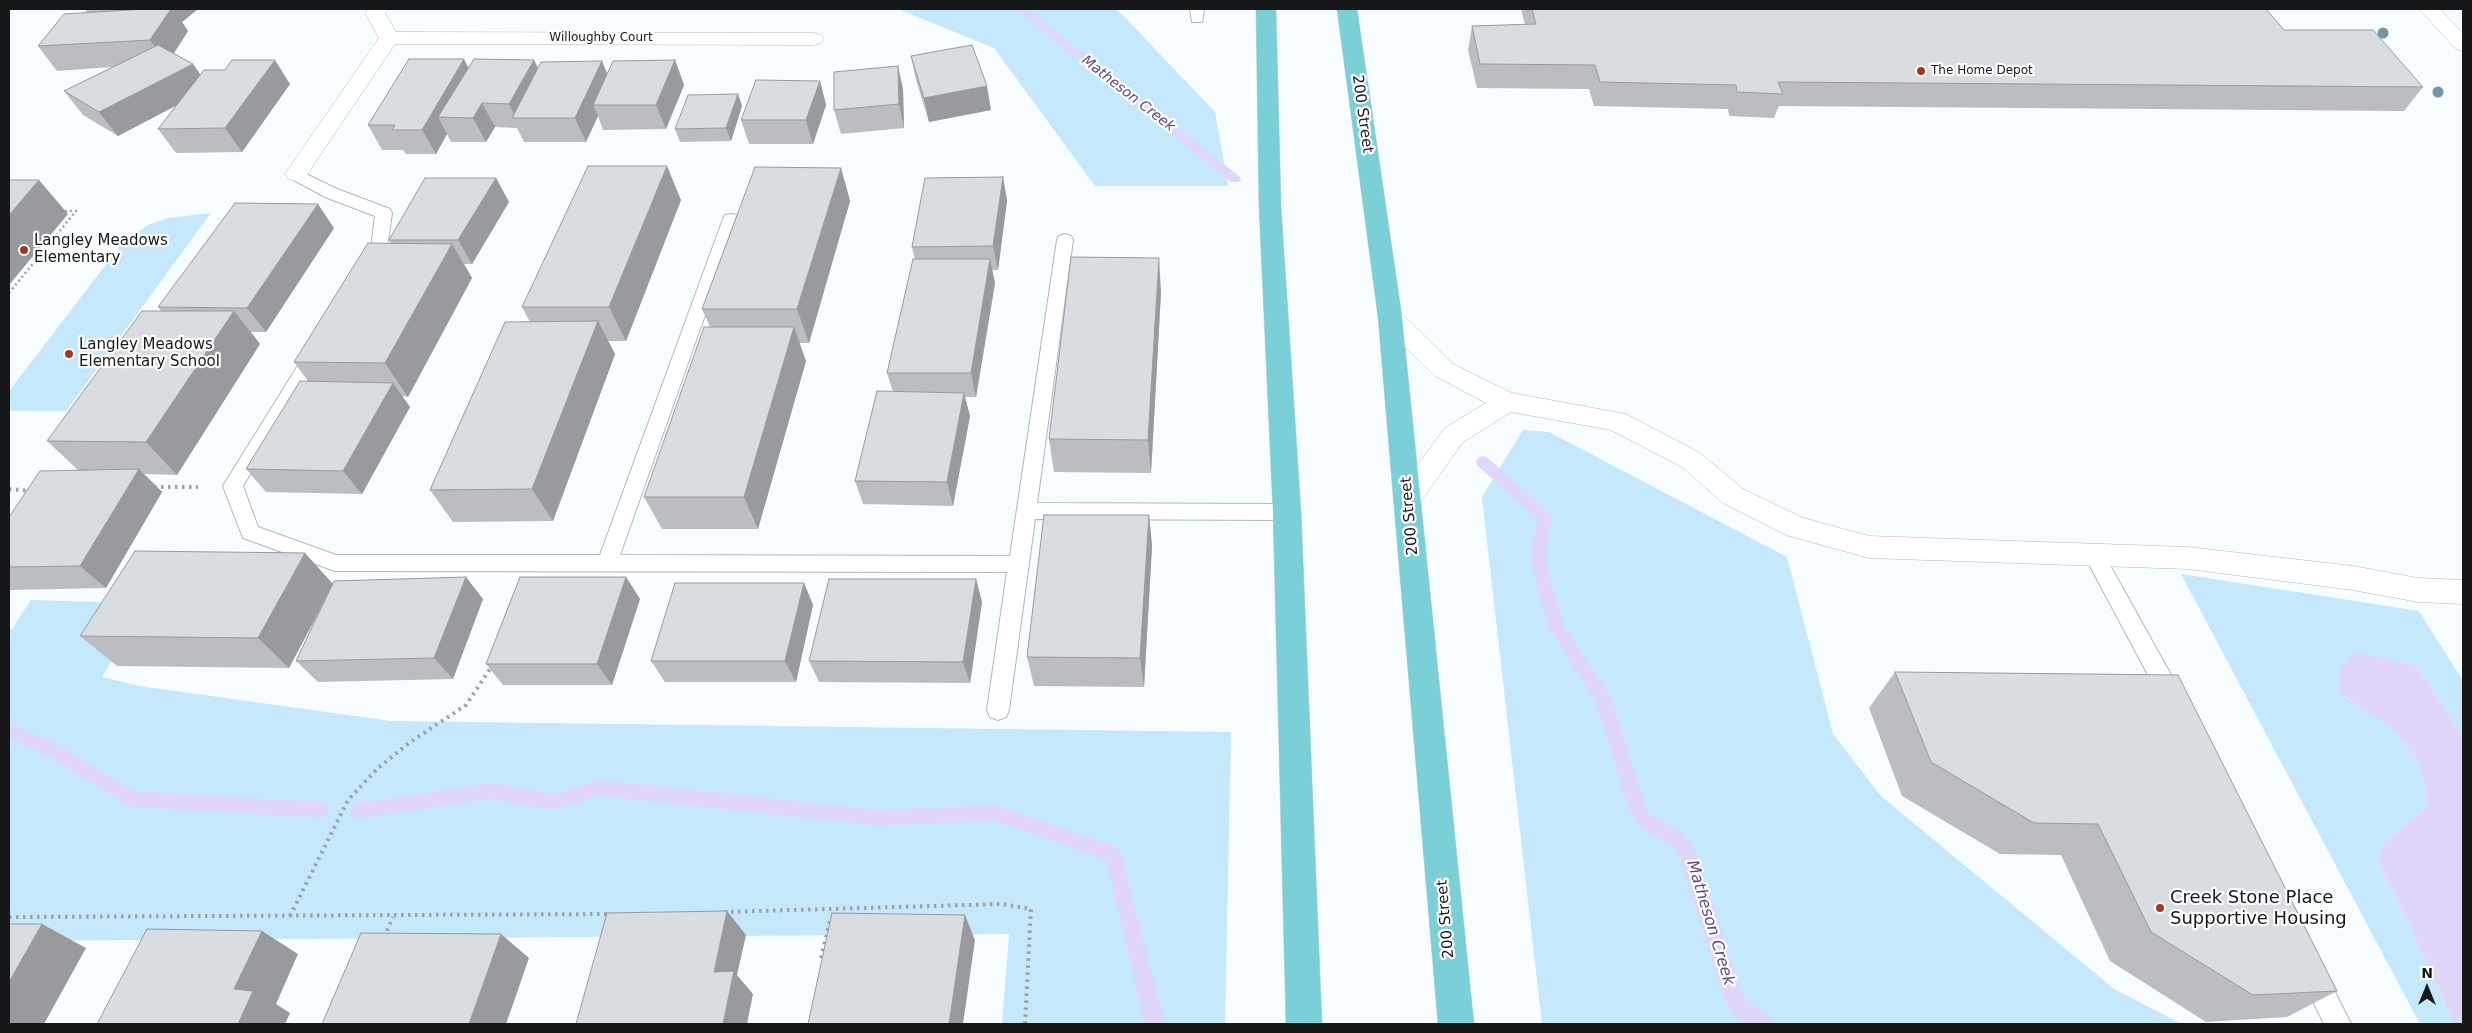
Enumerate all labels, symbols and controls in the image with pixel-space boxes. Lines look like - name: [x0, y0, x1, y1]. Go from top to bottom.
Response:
- street label: Willoughby Court: [549, 31, 653, 45]
- water label: Matheson Creek: [1078, 52, 1178, 136]
- place label: The Home Depot: [1931, 64, 2033, 78]
- marker: The Home Depot: [1915, 65, 1927, 77]
- street label: 200 Street: [1348, 74, 1376, 154]
- place label: Langley Meadows Elementary: [34, 232, 168, 267]
- marker: Langley Meadows Elementary: [18, 244, 30, 256]
- place label: Langley Meadows Elementary School: [79, 336, 220, 371]
- marker: Langley Meadows Elementary School: [63, 348, 75, 360]
- street label: 200 Street: [1398, 476, 1422, 556]
- water label: Matheson Creek: [1682, 858, 1738, 988]
- street label: 200 Street: [1434, 879, 1458, 959]
- place label: Creek Stone Place Supportive Housing: [2170, 887, 2347, 930]
- marker: Creek Stone Place Supportive Housing: [2154, 902, 2166, 914]
- north arrow: [2402, 963, 2452, 1013]
- text: N: [2421, 965, 2433, 981]

